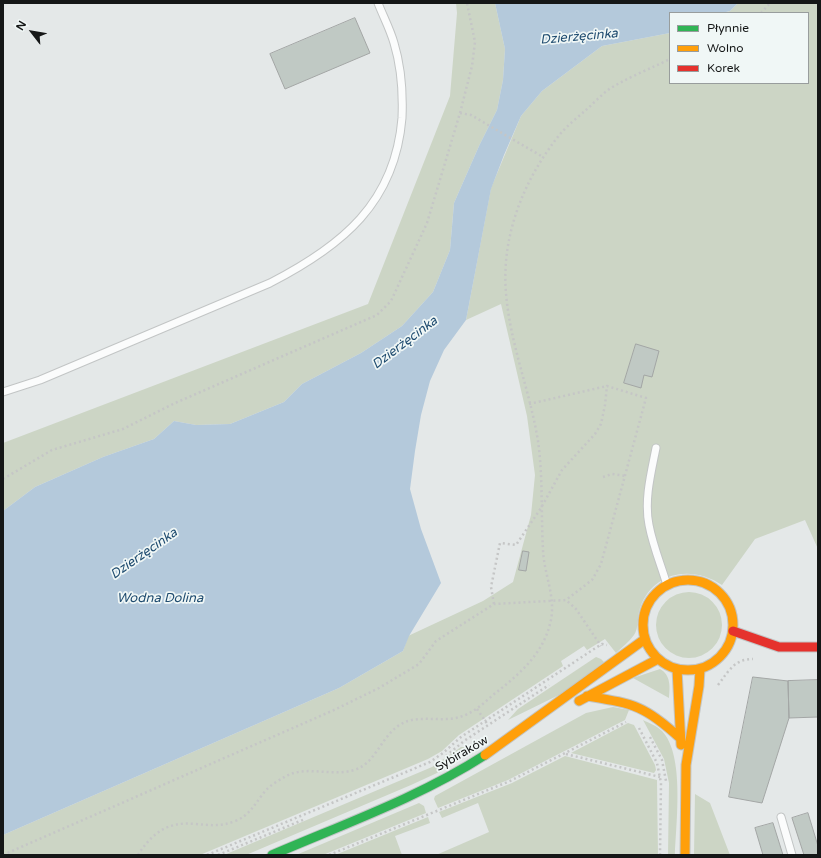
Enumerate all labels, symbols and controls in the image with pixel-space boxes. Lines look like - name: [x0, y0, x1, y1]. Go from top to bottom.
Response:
- north arrow: [12, 12, 52, 52]
- legend: [669, 12, 809, 84]
- text: N: [13, 18, 29, 33]
- text: Płynnie: [707, 21, 749, 35]
- water label: Dzierżęcinka: [539, 26, 619, 48]
- text: Wolno: [707, 41, 743, 55]
- text: Korek: [707, 61, 740, 75]
- water label: Dzierżęcinka: [369, 313, 441, 373]
- water label: Dzierżęcinka: [108, 525, 180, 583]
- water label: Wodna Dolina: [117, 591, 203, 607]
- street label: Sybiraków: [433, 733, 491, 775]

